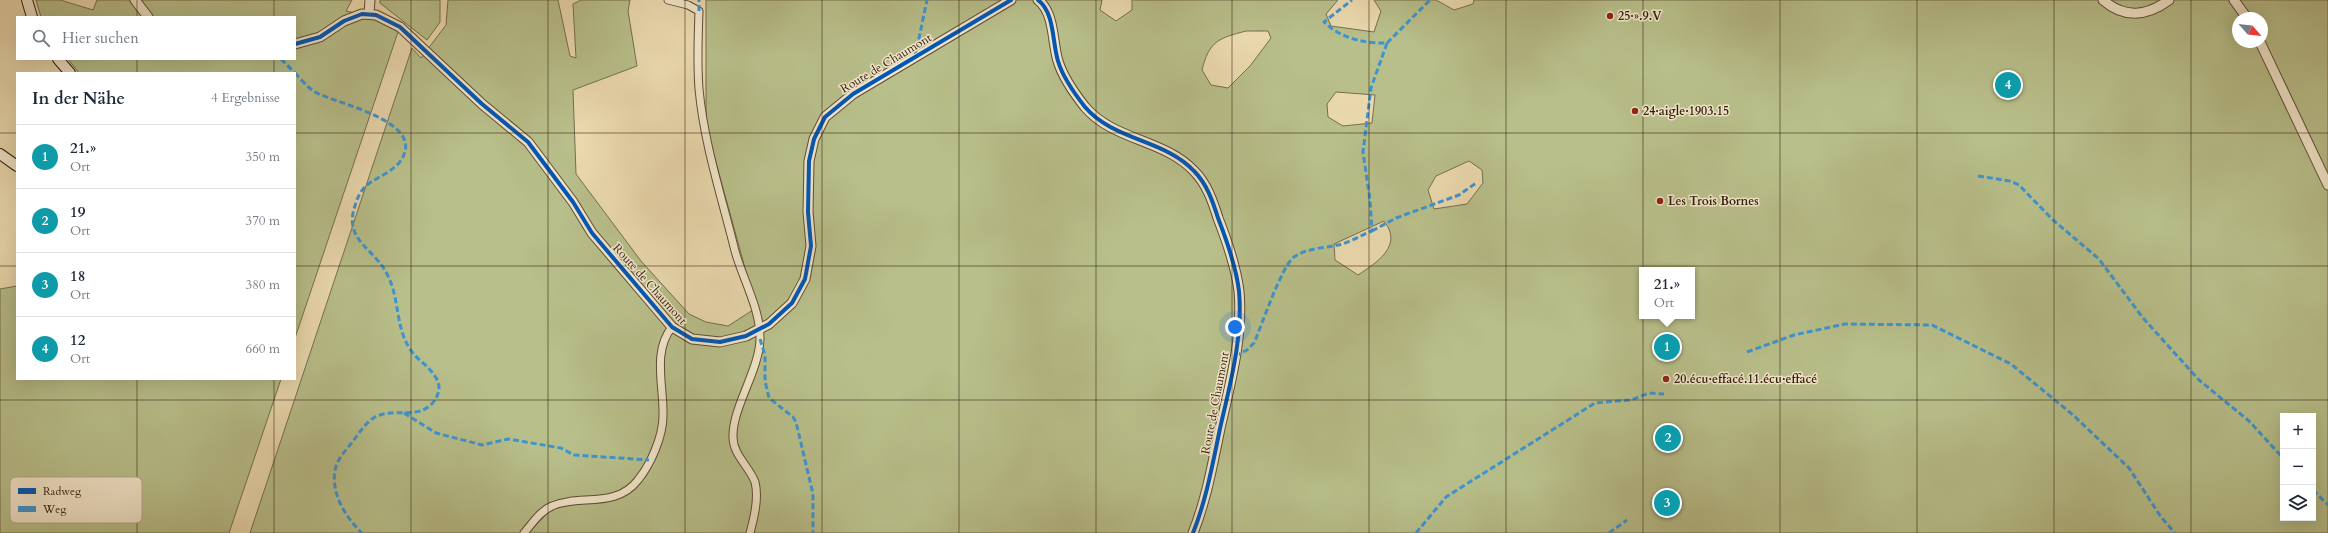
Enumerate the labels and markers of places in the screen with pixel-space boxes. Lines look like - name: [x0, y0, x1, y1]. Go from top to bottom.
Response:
- place label: 25·».9.V: [1618, 8, 1662, 24]
- marker: 25·».9.V: [1605, 11, 1615, 21]
- pin: 4: [1995, 70, 2021, 100]
- place label: 24·aigle·1903.15: [1643, 103, 1729, 119]
- marker: 24·aigle·1903.15: [1630, 106, 1640, 116]
- place label: Les Trois Bornes: [1668, 193, 1759, 209]
- marker: Les Trois Bornes: [1655, 196, 1665, 206]
- pin: 1: [1654, 332, 1680, 362]
- place label: 20.écu·effacé.11.écu·effacé: [1674, 371, 1817, 387]
- marker: 20.écu·effacé.11.écu·effacé: [1661, 374, 1671, 384]
- pin: 2: [1655, 423, 1681, 453]
- pin: 3: [1654, 488, 1680, 518]

